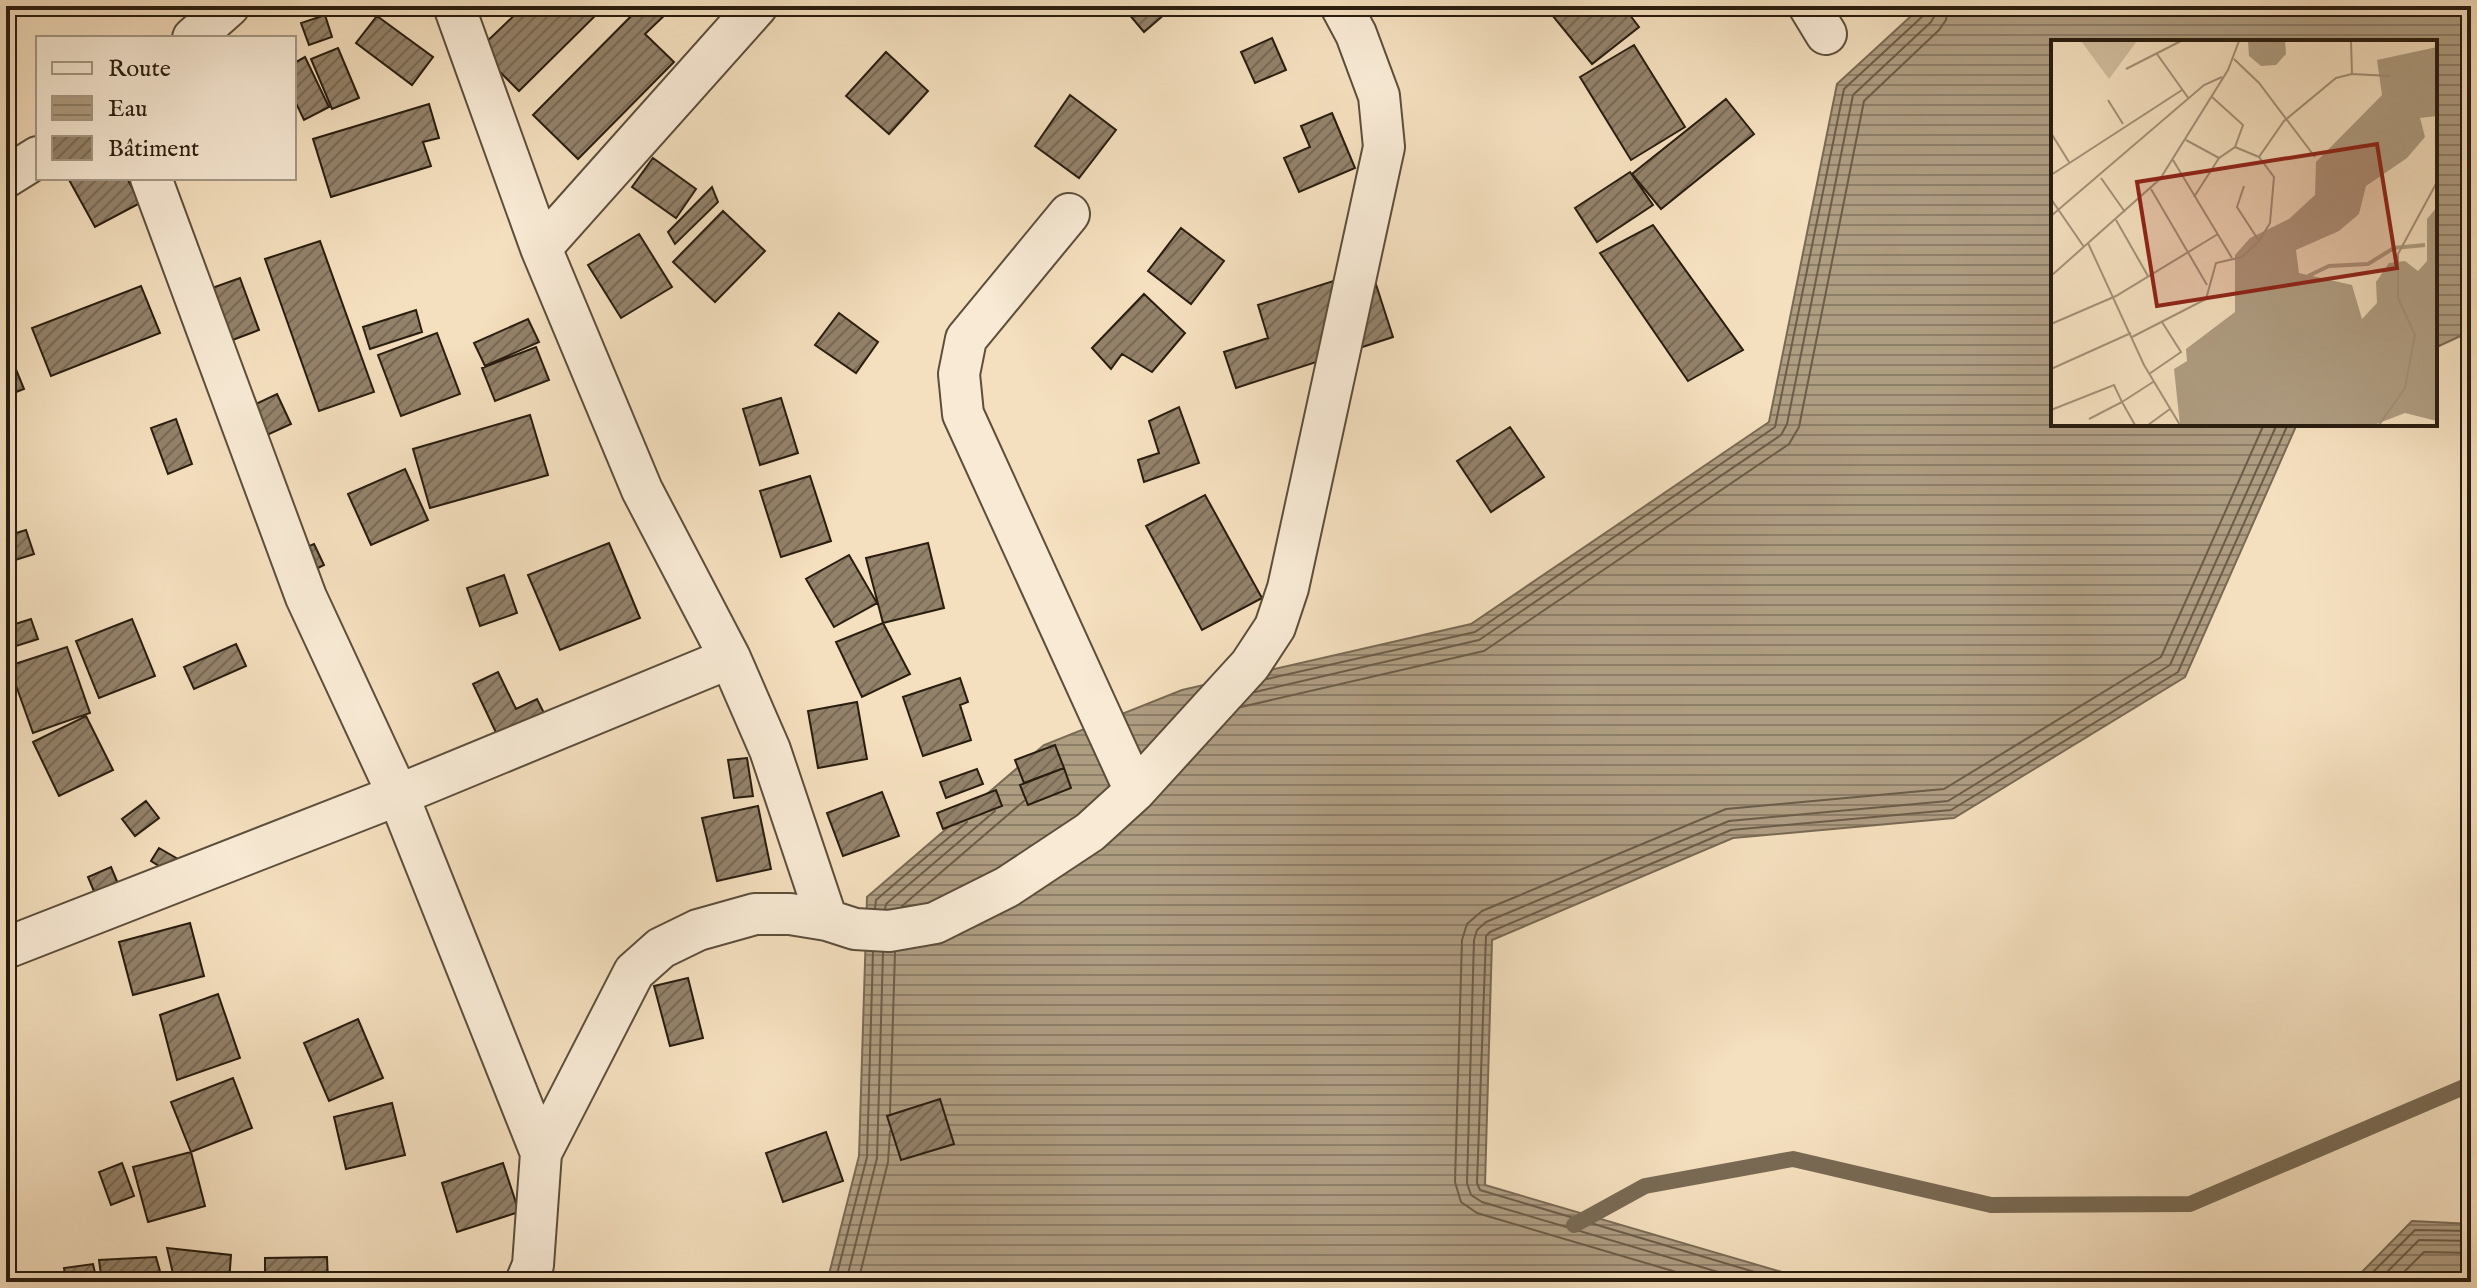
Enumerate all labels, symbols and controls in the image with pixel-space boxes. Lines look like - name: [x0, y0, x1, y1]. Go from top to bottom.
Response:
- legend: [36, 36, 296, 180]
- inset map: [2051, 40, 2437, 426]
- text: Route: [108, 54, 171, 85]
- text: Eau: [108, 94, 147, 125]
- text: Bâtiment: [108, 134, 199, 165]

